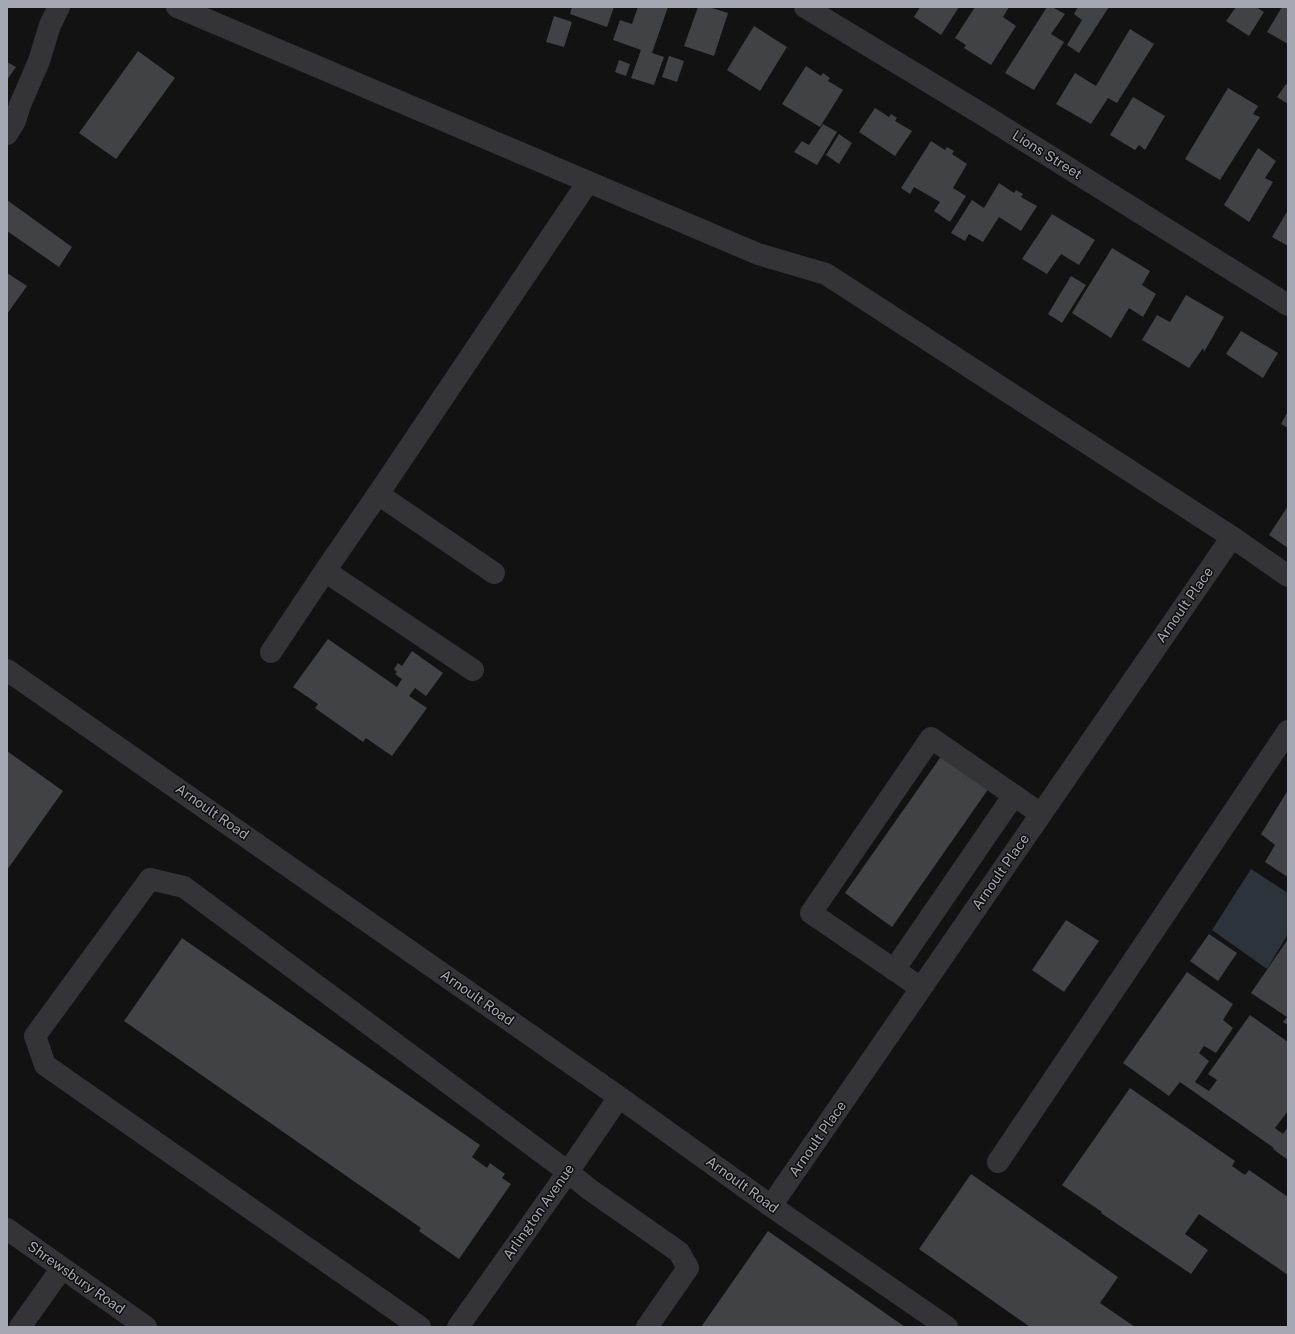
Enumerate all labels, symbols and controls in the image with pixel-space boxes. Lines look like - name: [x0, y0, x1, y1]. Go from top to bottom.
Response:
- street label: Lions Street: [1009, 127, 1085, 183]
- street label: Arnoult Place: [1153, 564, 1217, 646]
- street label: Arnoult Road: [172, 781, 252, 843]
- street label: Arnoult Place: [969, 831, 1033, 913]
- street label: Arnoult Road: [437, 967, 517, 1029]
- street label: Arnoult Place: [786, 1098, 850, 1180]
- street label: Arnoult Road: [703, 1153, 781, 1217]
- street label: Arlington Avenue: [500, 1161, 578, 1263]
- street label: Shrewsbury Road: [24, 1238, 128, 1318]

